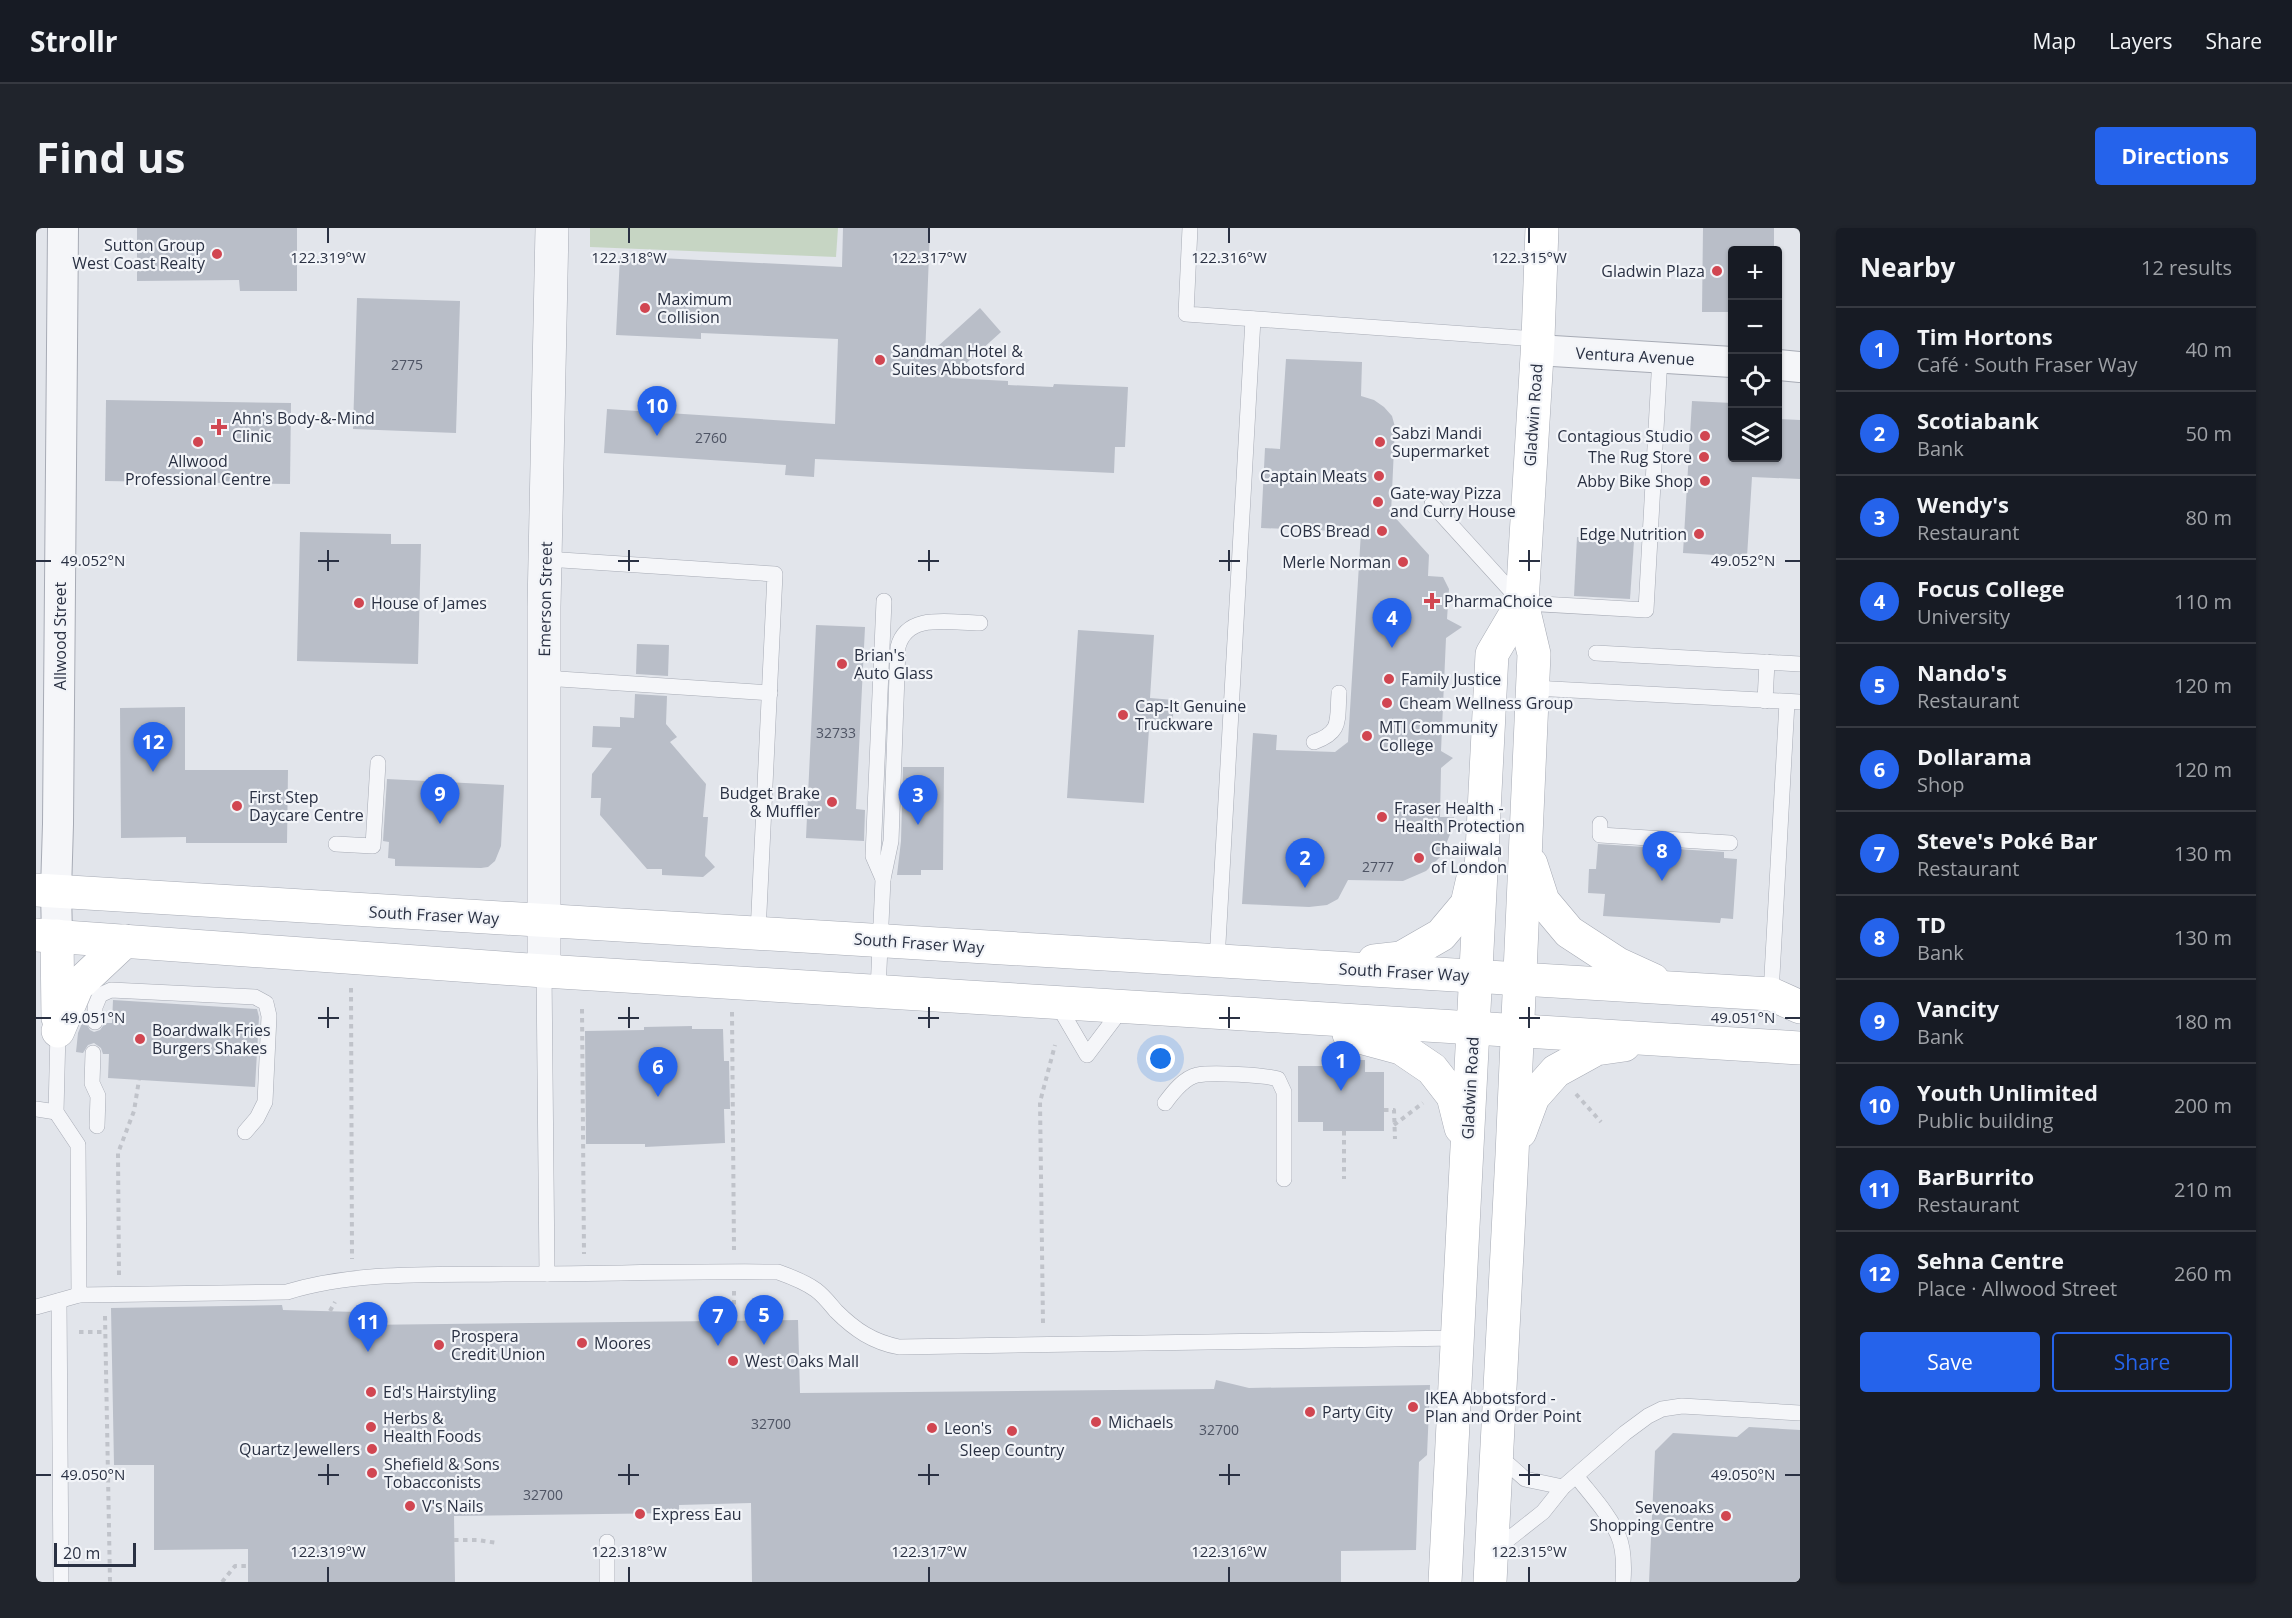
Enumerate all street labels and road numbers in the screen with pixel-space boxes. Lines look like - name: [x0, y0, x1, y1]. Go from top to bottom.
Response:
- street label: Ventura Avenue: [1575, 342, 1695, 370]
- street label: Gladwin Road: [1518, 363, 1548, 467]
- street label: Emerson Street: [533, 541, 557, 657]
- street label: Allwood Street: [49, 581, 71, 690]
- street label: South Fraser Way: [368, 901, 501, 929]
- street label: South Fraser Way: [853, 927, 986, 959]
- street label: South Fraser Way: [1338, 958, 1471, 986]
- street label: Gladwin Road: [1456, 1036, 1484, 1140]

